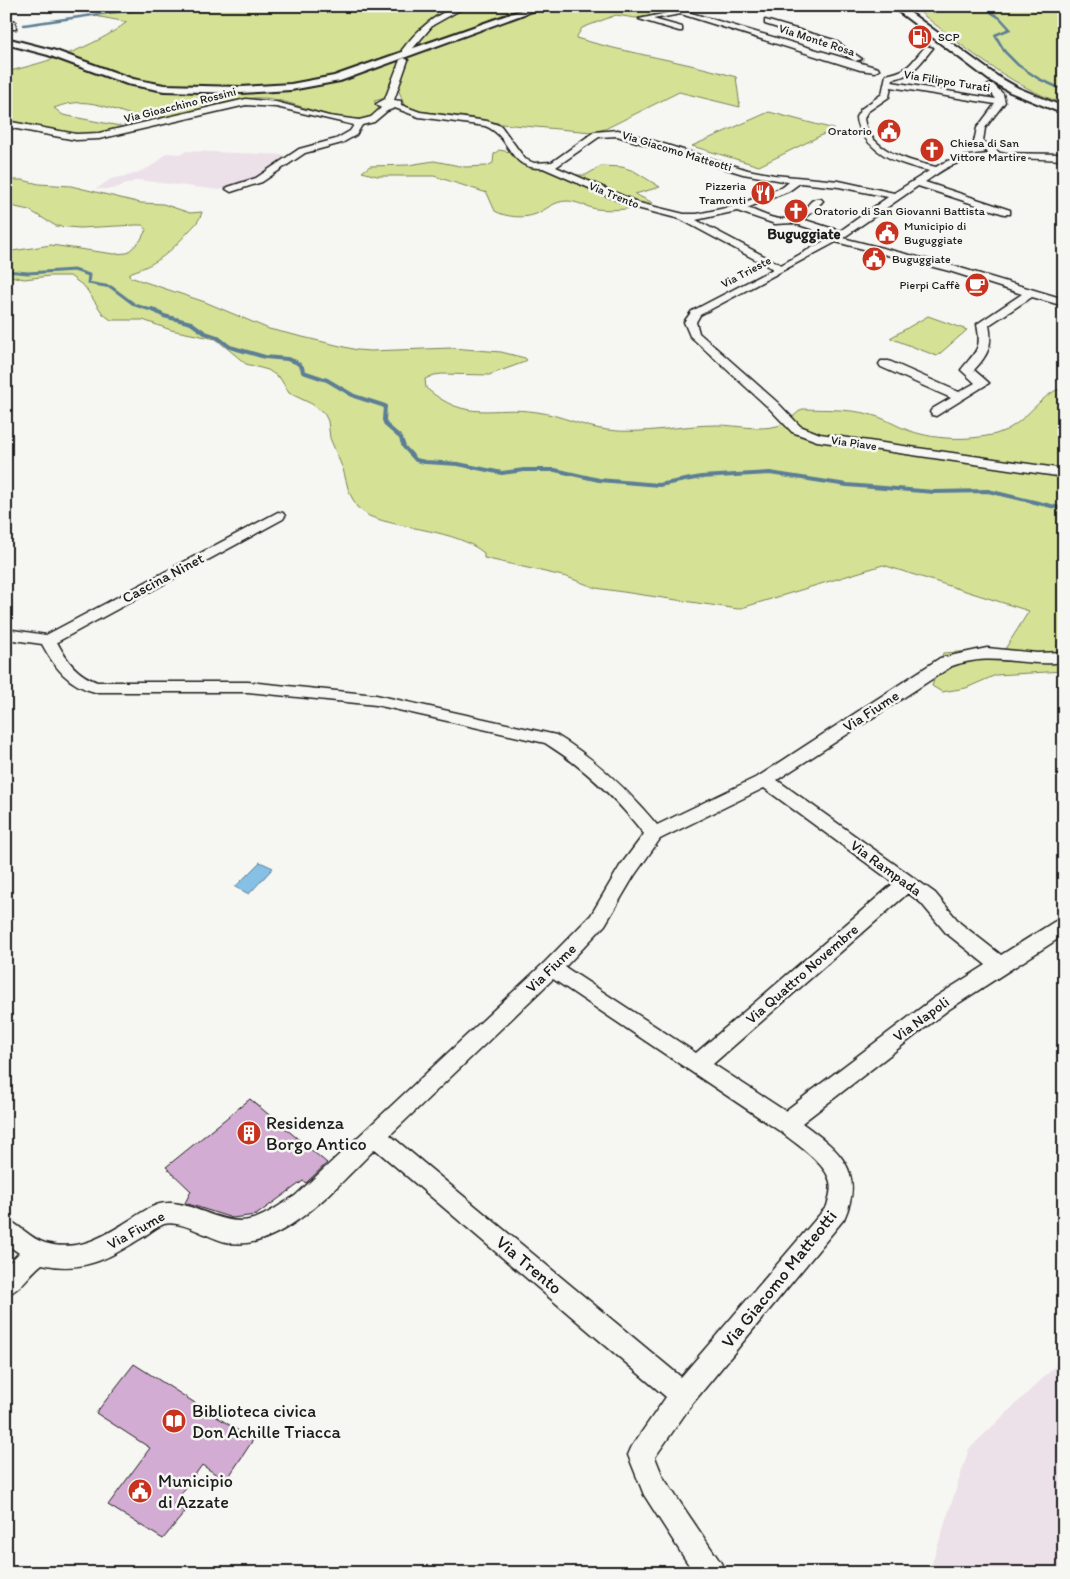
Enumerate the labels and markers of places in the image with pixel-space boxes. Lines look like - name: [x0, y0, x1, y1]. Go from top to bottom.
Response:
- fuel station icon: SCP: [907, 24, 933, 50]
- place label: SCP: [938, 30, 959, 44]
- public building icon: Oratorio: [876, 118, 902, 144]
- place label: Oratorio: [828, 124, 872, 138]
- place label: Chiesa di San Vittore Martire: [950, 136, 1027, 164]
- church icon: Chiesa di San Vittore Martire: [919, 137, 945, 163]
- place label: Pizzeria Tramonti: [699, 179, 747, 207]
- restaurant icon: Pizzeria Tramonti: [750, 180, 776, 206]
- church icon: Oratorio di San Giovanni Battista: [783, 198, 809, 224]
- place label: Oratorio di San Giovanni Battista: [814, 204, 986, 218]
- place label: Municipio di Buguggiate: [904, 219, 966, 247]
- public building icon: Municipio di Buguggiate: [874, 220, 900, 246]
- public building icon: Buguggiate: [861, 246, 887, 272]
- place label: Buguggiate: [892, 252, 951, 266]
- cafe icon: Pierpi Caffè: [964, 272, 990, 298]
- place label: Pierpi Caffè: [900, 278, 960, 292]
- place label: Residenza Borgo Antico: [266, 1112, 367, 1155]
- building icon: Residenza Borgo Antico: [236, 1120, 262, 1146]
- place label: Biblioteca civica Don Achille Triacca: [192, 1400, 341, 1443]
- library icon: Biblioteca civica Don Achille Triacca: [161, 1408, 187, 1434]
- place label: Municipio di Azzate: [158, 1470, 233, 1513]
- public building icon: Municipio di Azzate: [127, 1478, 153, 1504]

